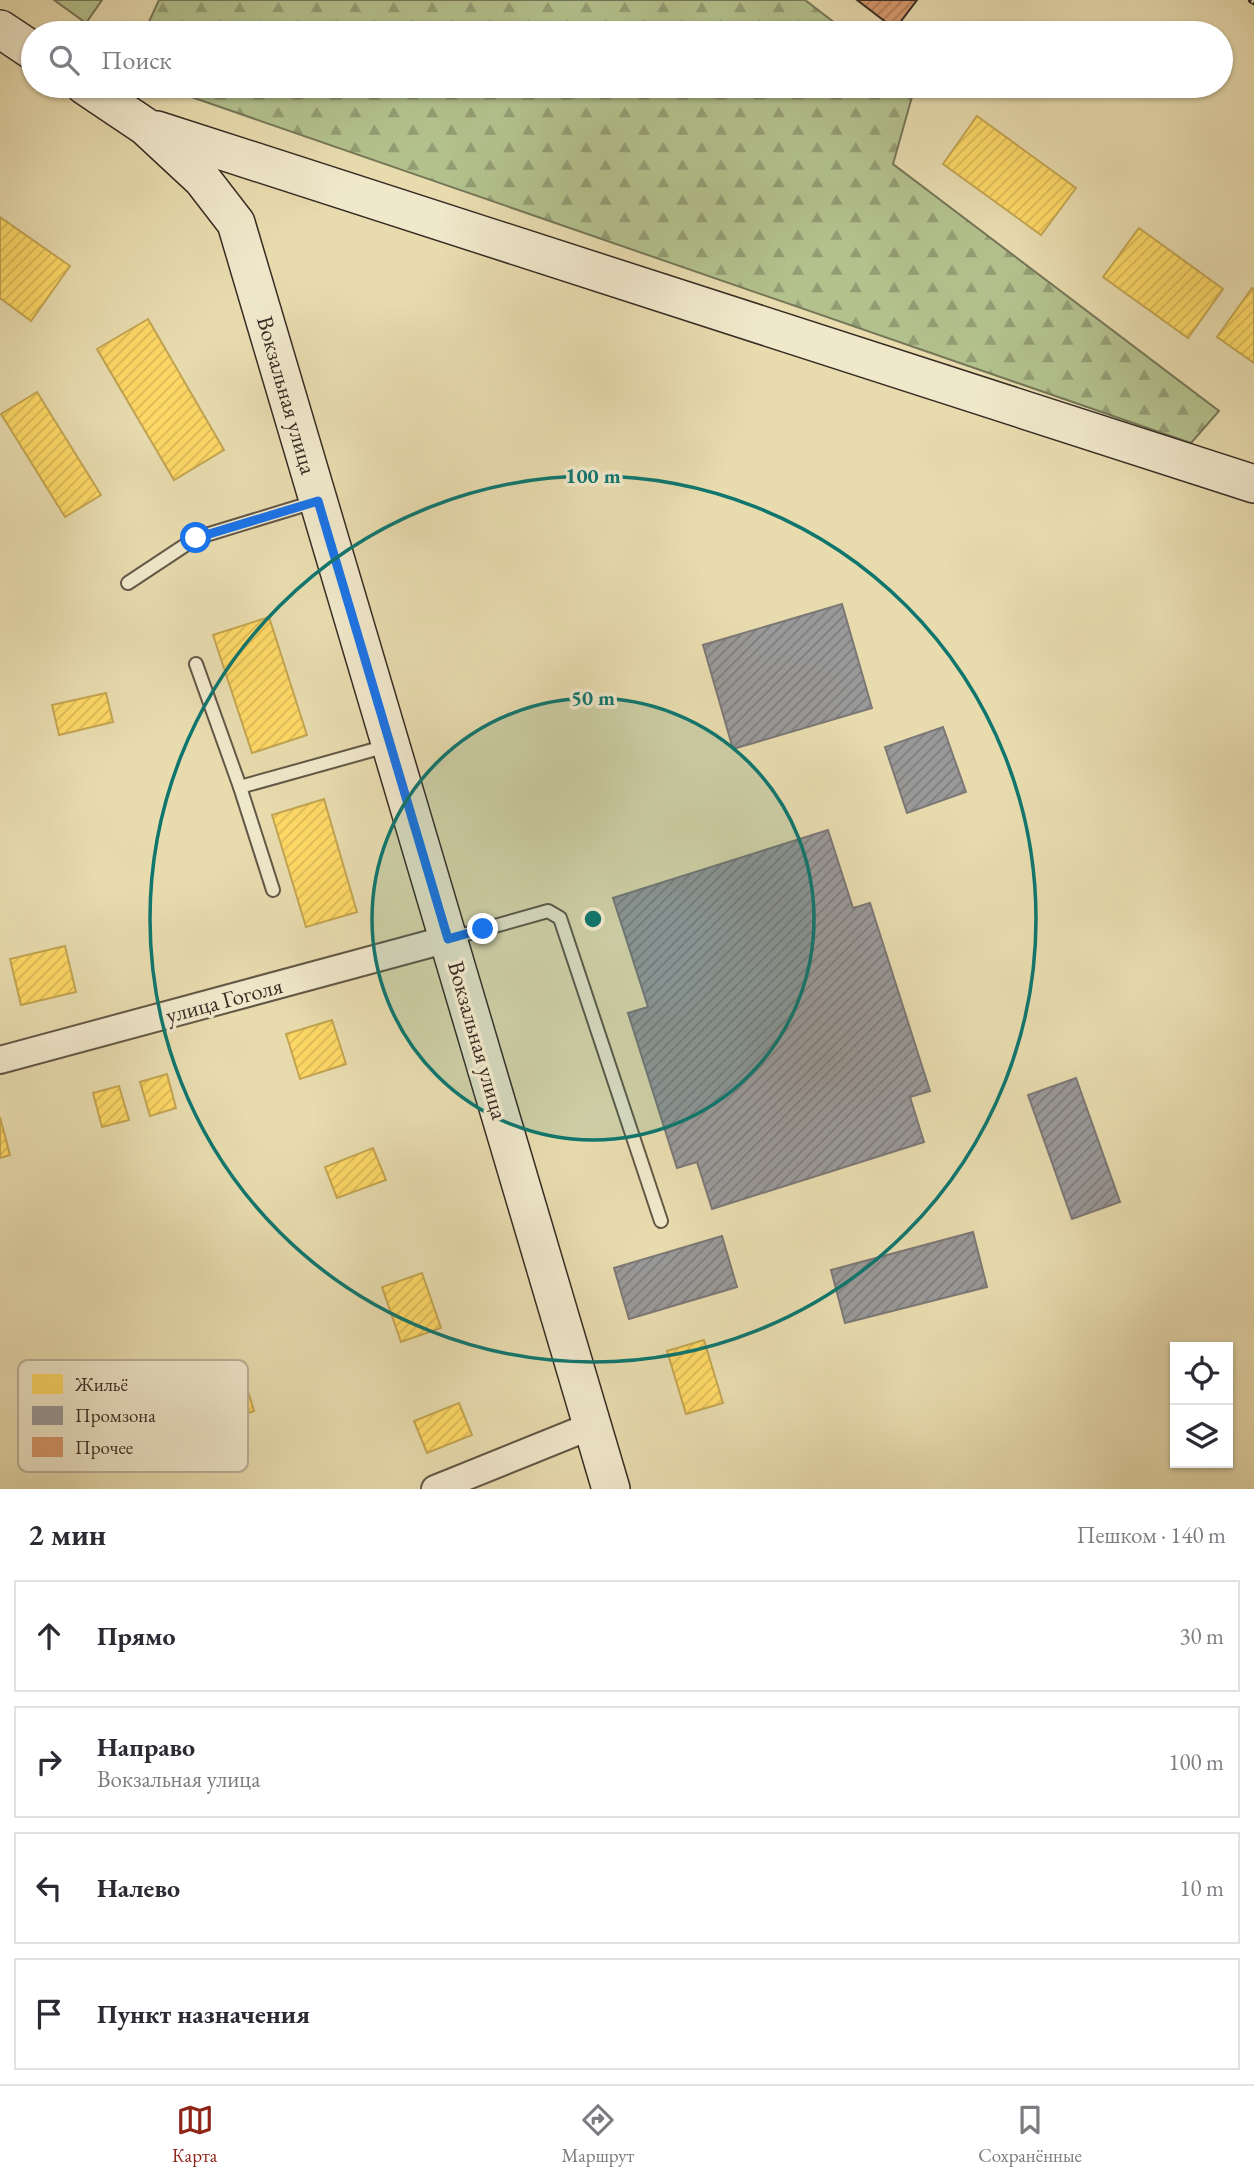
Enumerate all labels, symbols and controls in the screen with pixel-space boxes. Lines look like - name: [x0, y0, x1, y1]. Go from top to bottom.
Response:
- search box: [21, 21, 1233, 98]
- icon: search: [45, 41, 83, 79]
- text: Поиск: [101, 43, 172, 77]
- street label: Вокзальная улица: [250, 312, 324, 478]
- text: 100 m: [565, 462, 621, 489]
- route start: [180, 522, 211, 553]
- text: 50 m: [571, 684, 615, 711]
- centre of rings: [581, 907, 605, 931]
- route end: [467, 913, 498, 944]
- street label: Вокзальная улица: [441, 957, 515, 1123]
- street label: улица Гоголя: [162, 970, 286, 1030]
- map controls: [1170, 1342, 1233, 1468]
- button: locate: [1170, 1342, 1233, 1405]
- legend: [18, 1360, 248, 1472]
- text: Жильё: [74, 1372, 128, 1397]
- text: Промзона: [75, 1403, 156, 1428]
- button: layers: [1170, 1405, 1233, 1468]
- text: Прочее: [75, 1435, 133, 1460]
- text: 2 мин: [28, 1515, 106, 1554]
- text: Пешком · 140 m: [1077, 1520, 1226, 1550]
- icon: ahead: [30, 1617, 68, 1655]
- text: Прямо: [97, 1619, 176, 1653]
- text: 30 m: [1179, 1621, 1224, 1651]
- text: Направо: [97, 1730, 195, 1764]
- icon: right: [30, 1743, 68, 1781]
- text: 100 m: [1168, 1747, 1224, 1777]
- text: Вокзальная улица: [97, 1764, 260, 1794]
- icon: left: [30, 1869, 68, 1907]
- text: Налево: [97, 1871, 180, 1905]
- text: 10 m: [1179, 1873, 1224, 1903]
- icon: arrive: [30, 1995, 68, 2033]
- text: Пункт назначения: [97, 1997, 310, 2031]
- tab: Карта: [172, 2101, 217, 2168]
- tab: Маршрут: [561, 2101, 634, 2168]
- tab: Сохранённые: [978, 2101, 1082, 2168]

